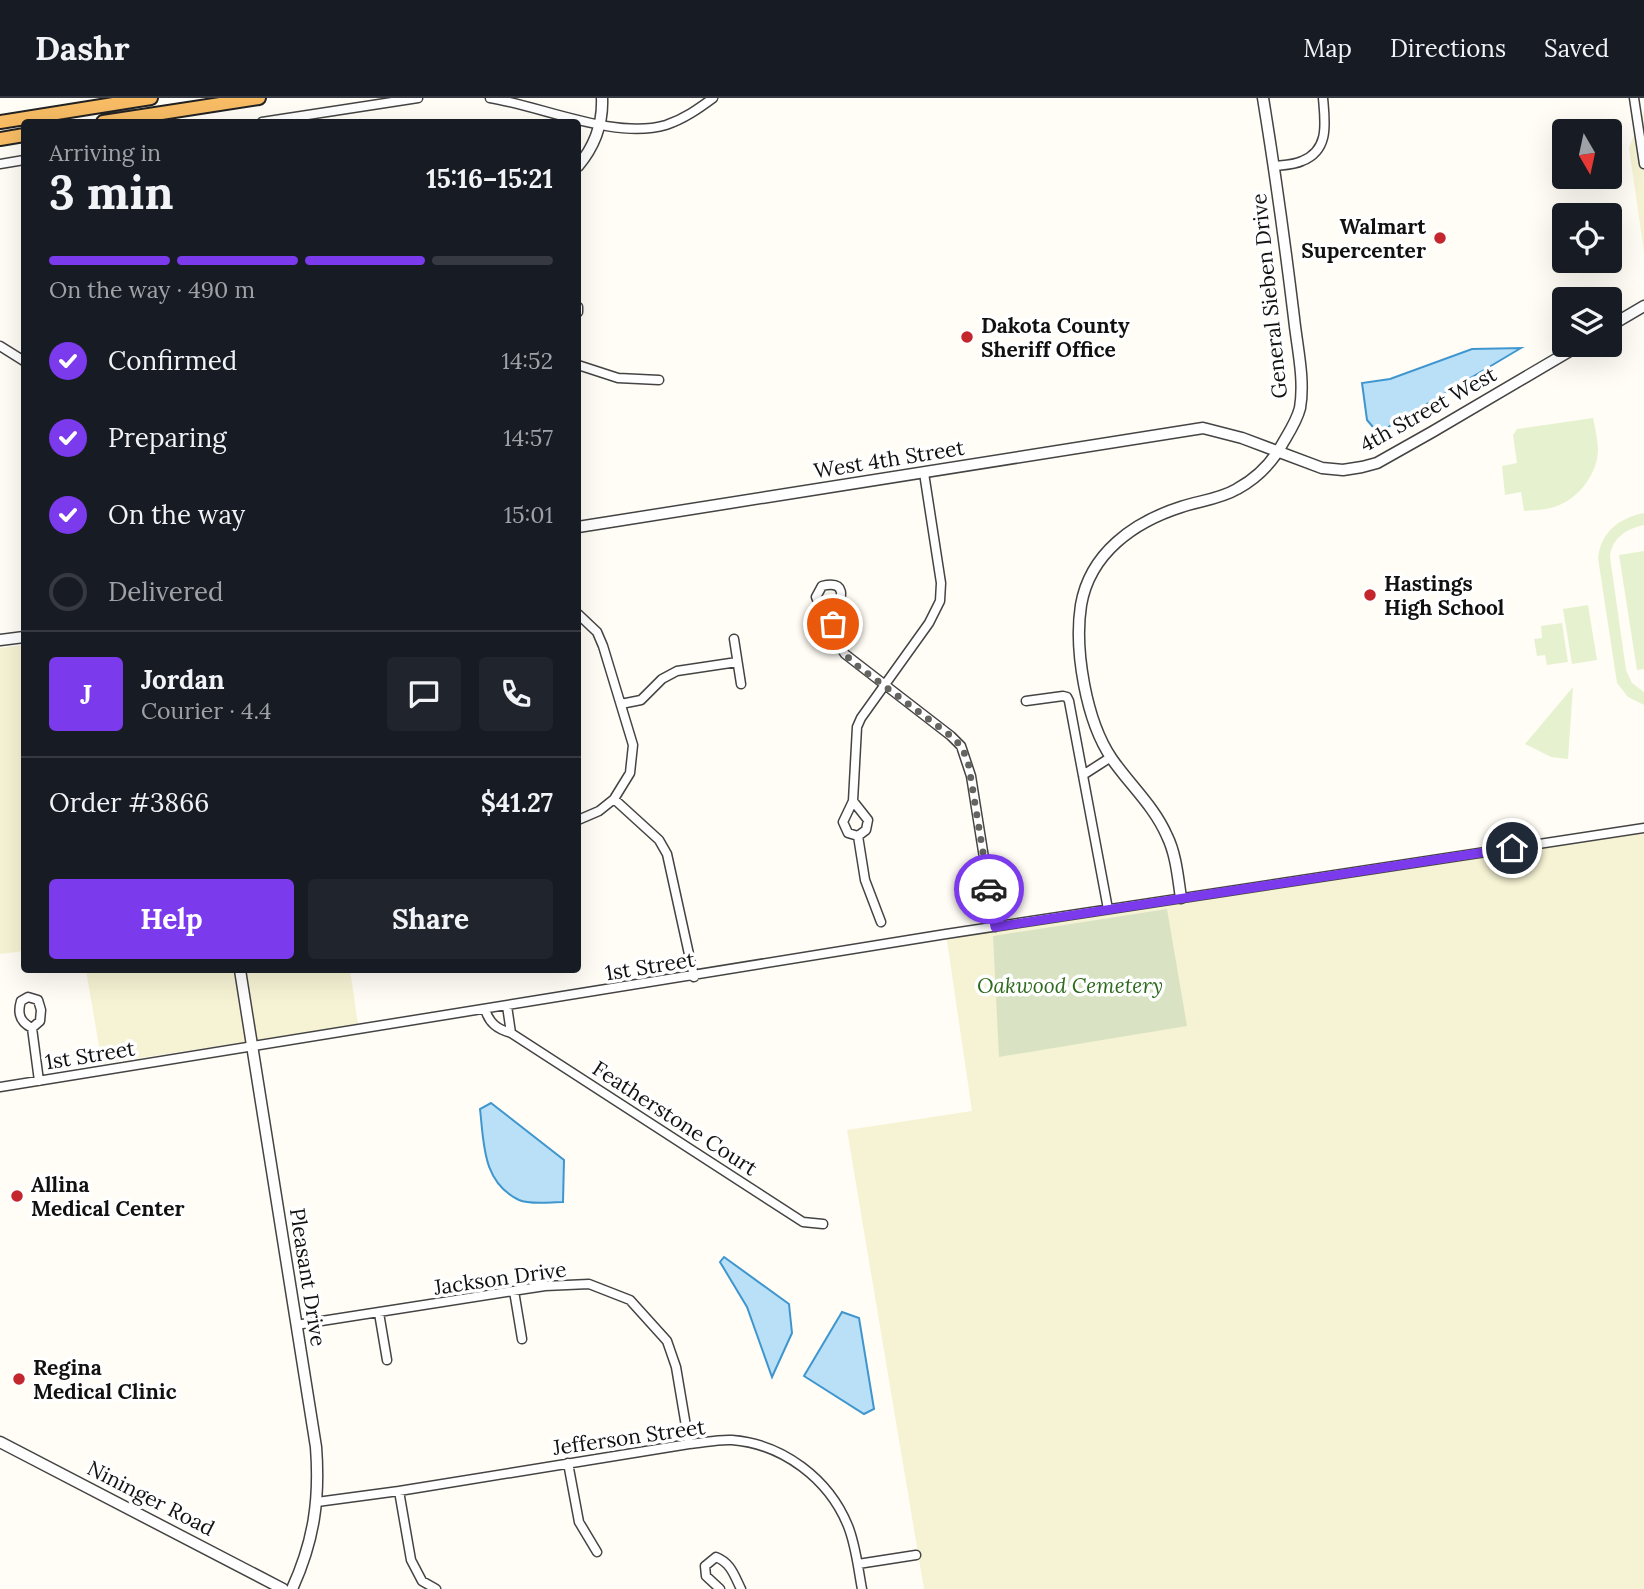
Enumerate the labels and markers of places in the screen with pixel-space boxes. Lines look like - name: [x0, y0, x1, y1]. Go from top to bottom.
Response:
- place label: Walmart Supercenter: [1301, 213, 1426, 264]
- marker: Walmart Supercenter: [1432, 230, 1448, 246]
- place label: Dakota County Sheriff Office: [981, 312, 1130, 363]
- marker: Dakota County Sheriff Office: [959, 329, 975, 345]
- place label: Hastings High School: [1384, 570, 1505, 621]
- marker: Hastings High School: [1362, 587, 1378, 603]
- pin: [803, 594, 863, 654]
- pin: [1482, 818, 1542, 878]
- place label: Allina Medical Center: [31, 1171, 185, 1222]
- marker: Allina Medical Center: [9, 1188, 25, 1204]
- place label: Regina Medical Clinic: [33, 1354, 177, 1405]
- marker: Regina Medical Clinic: [11, 1371, 27, 1387]

